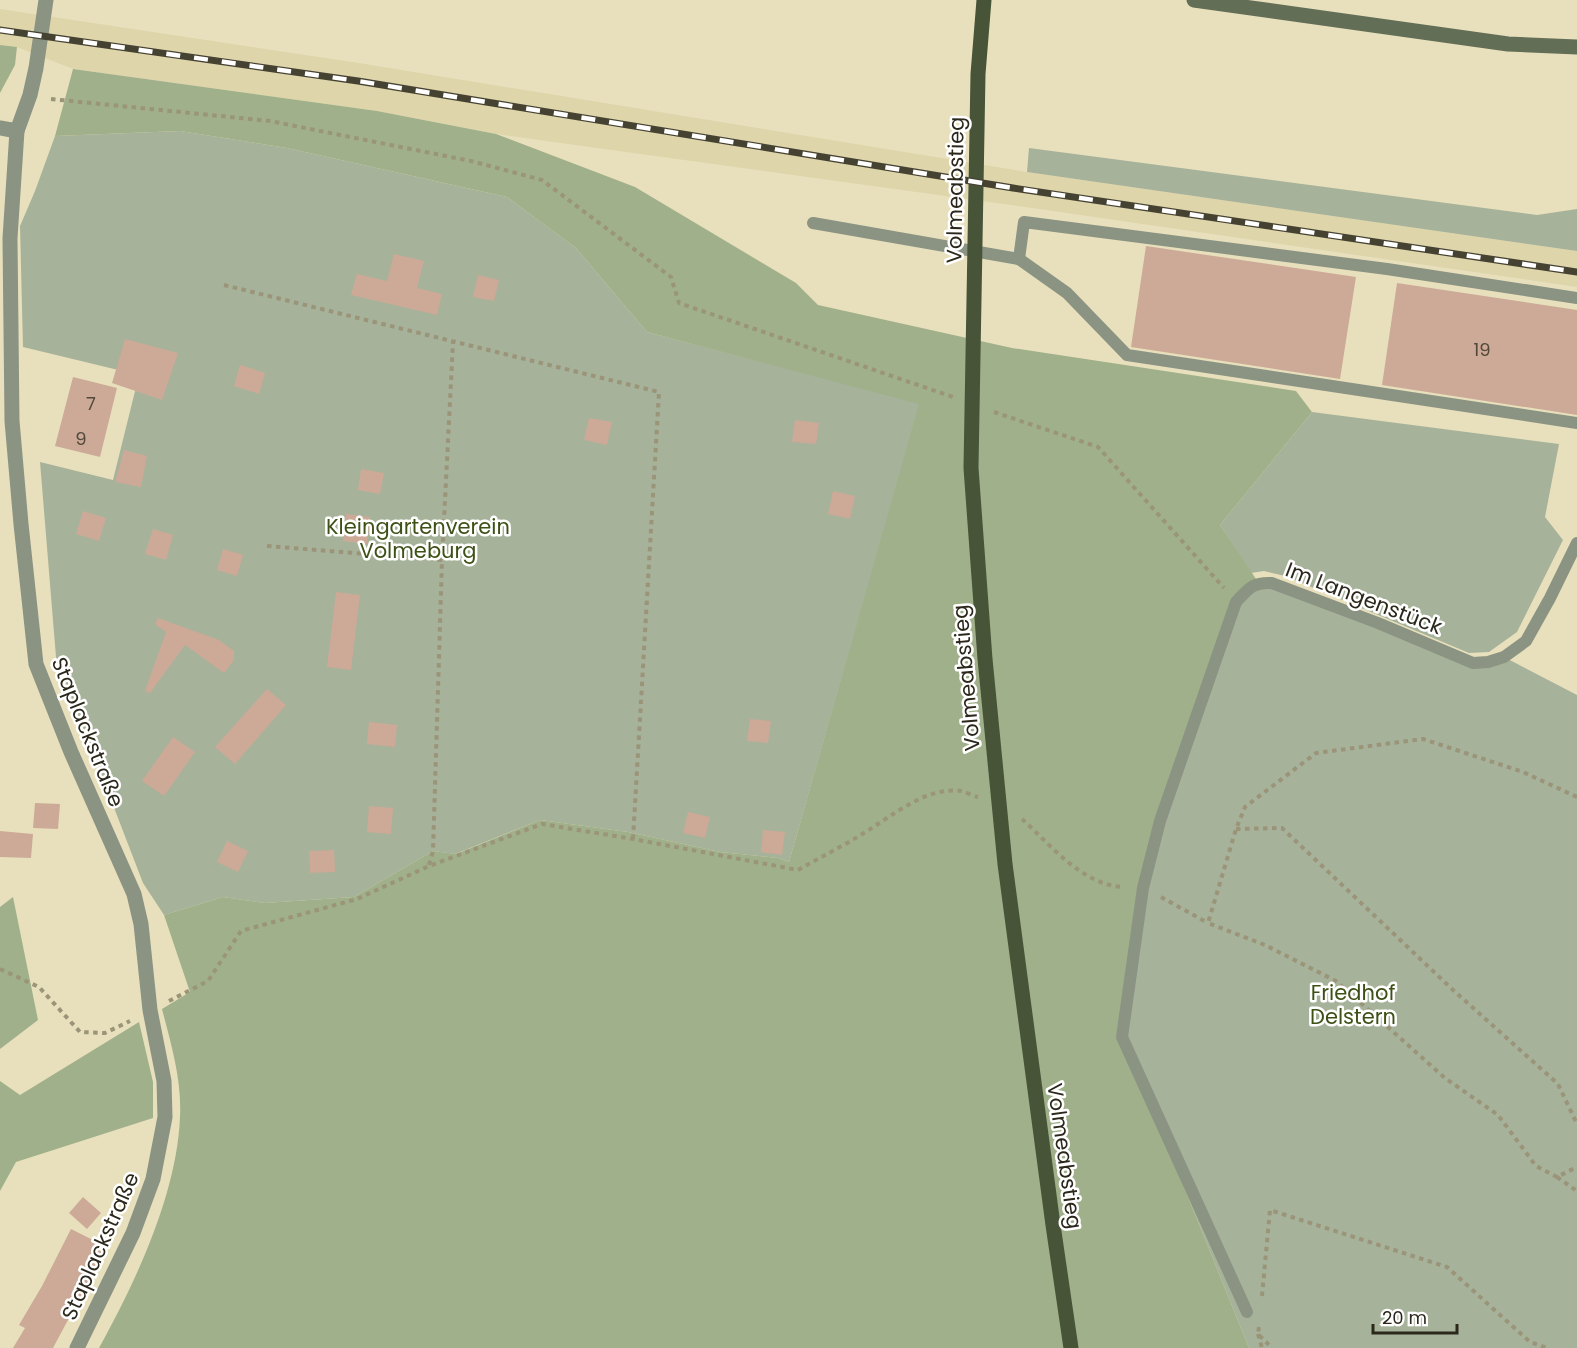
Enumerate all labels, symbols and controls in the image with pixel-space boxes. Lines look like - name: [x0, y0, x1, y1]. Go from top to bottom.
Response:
- street label: Volmeabstieg: [939, 116, 971, 264]
- house number: 19: [1473, 337, 1491, 362]
- house number: 7: [86, 391, 96, 416]
- house number: 9: [75, 426, 87, 451]
- park label: Kleingartenverein Volmeburg: [326, 512, 510, 565]
- street label: Im Langenstück: [1282, 555, 1447, 641]
- street label: Volmeabstieg: [945, 604, 987, 752]
- street label: Staplackstraße: [45, 653, 131, 811]
- park label: Friedhof Delstern: [1310, 978, 1396, 1031]
- street label: Volmeabstieg: [1040, 1081, 1090, 1231]
- street label: Staplackstraße: [54, 1167, 146, 1325]
- scale bar: [1373, 1297, 1457, 1335]
- text: 20 m: [1382, 1305, 1427, 1330]

